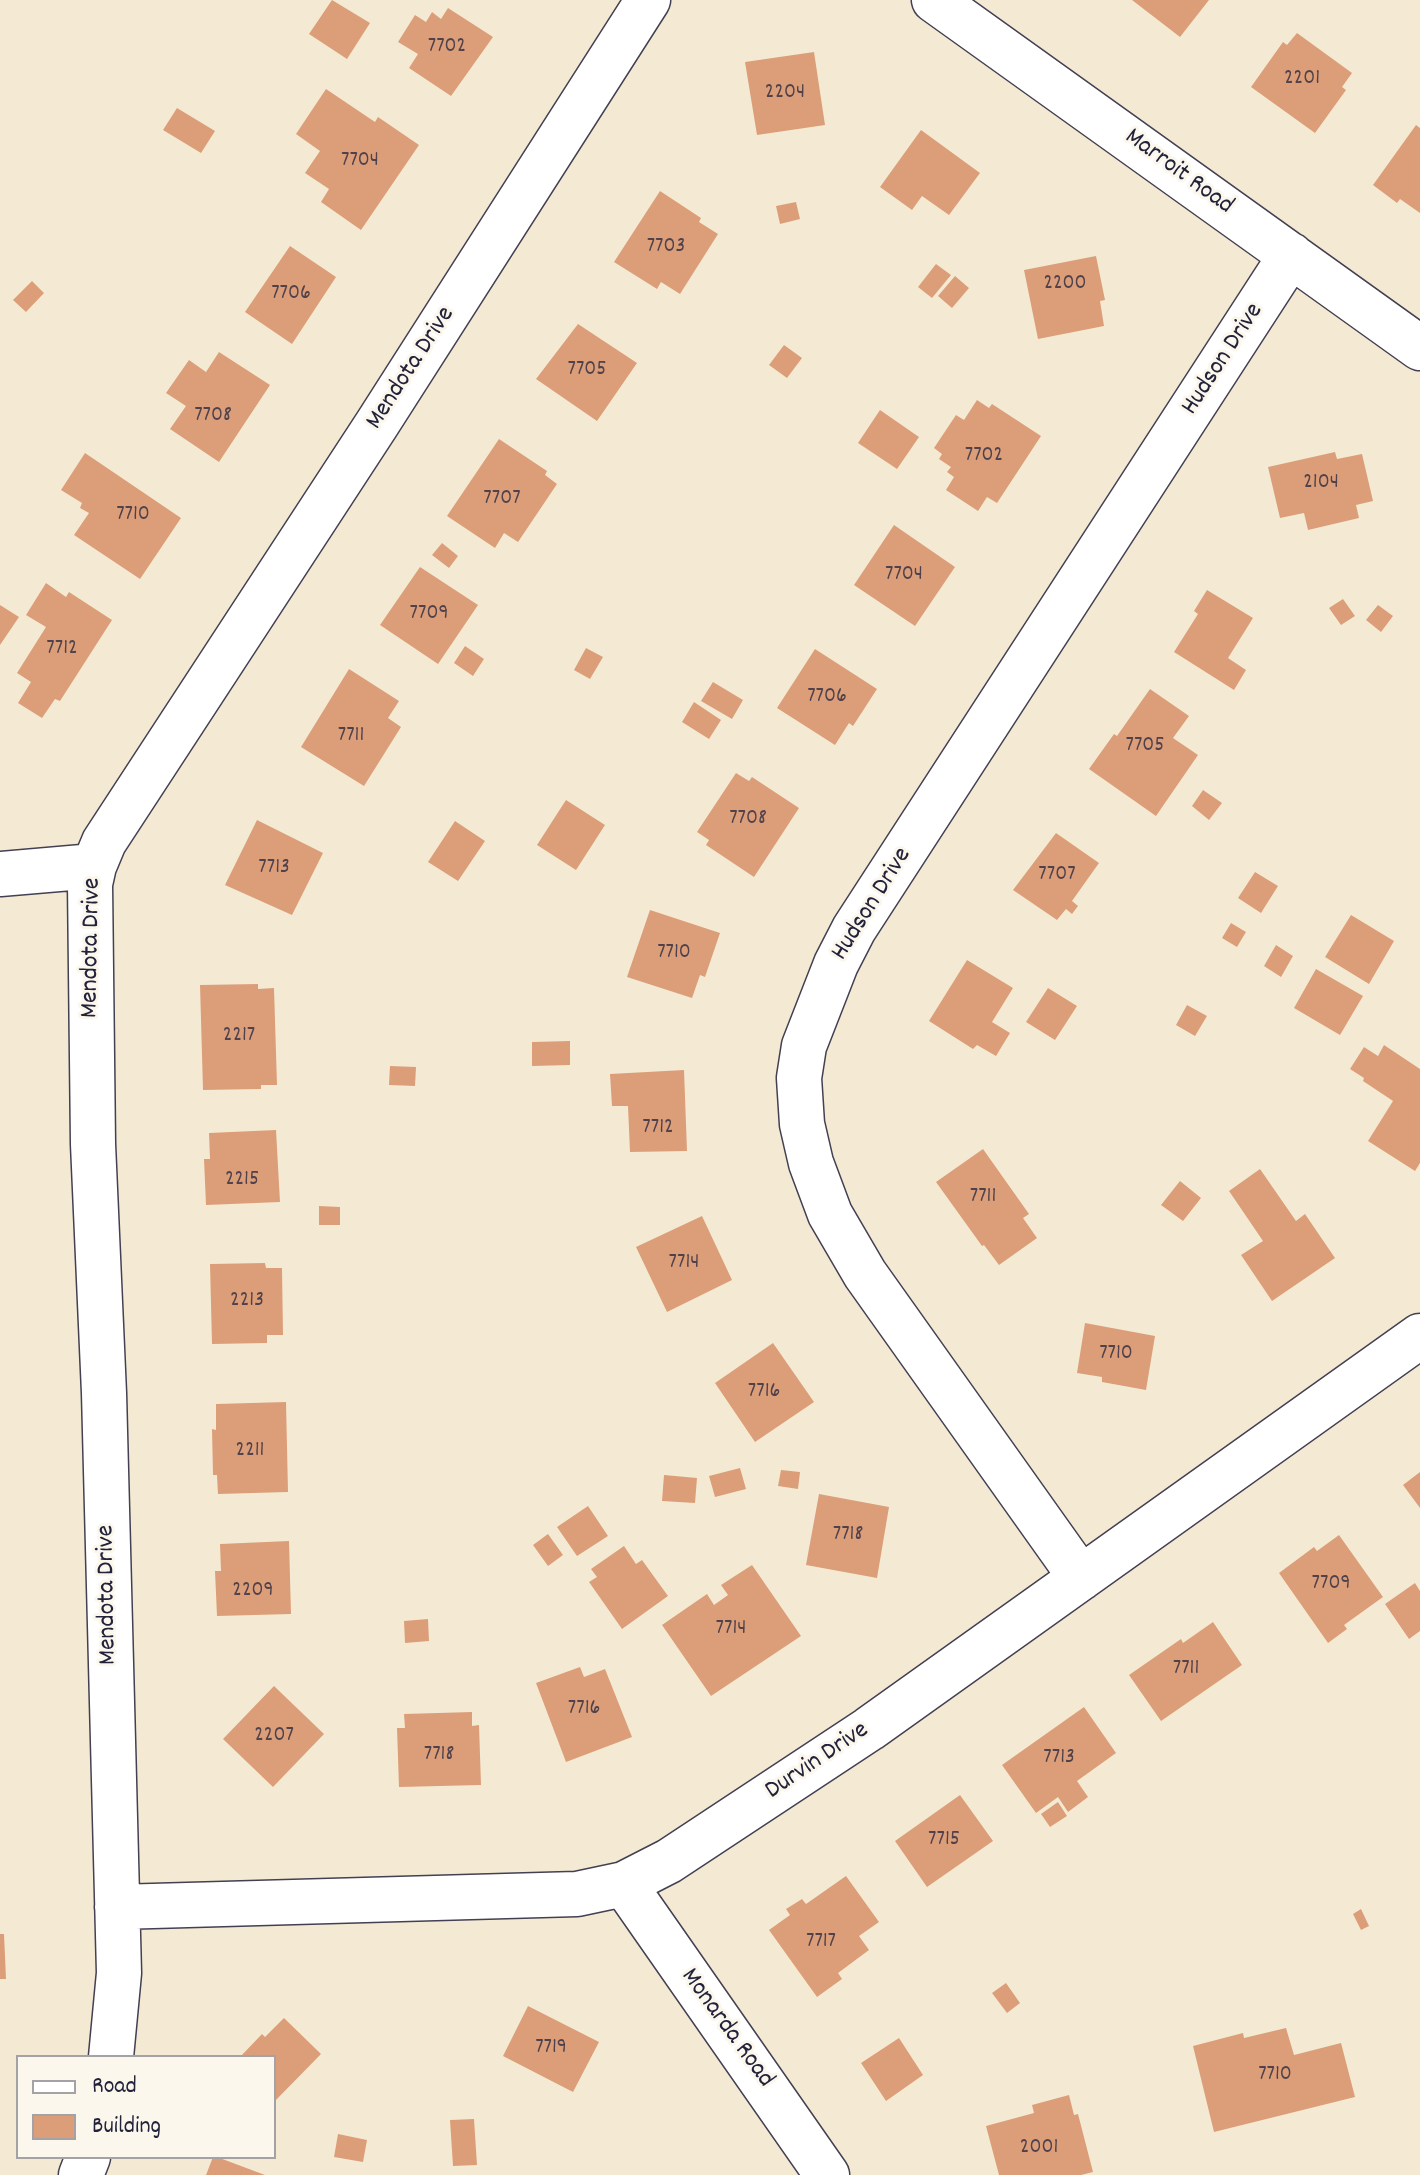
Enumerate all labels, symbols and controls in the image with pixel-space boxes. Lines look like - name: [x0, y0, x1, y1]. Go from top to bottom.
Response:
- house number: 7702: [428, 35, 466, 61]
- house number: 2201: [1284, 67, 1320, 93]
- house number: 2204: [765, 81, 805, 107]
- street label: Marroit Road: [1117, 123, 1239, 223]
- house number: 7704: [341, 149, 379, 175]
- house number: 7703: [647, 235, 685, 261]
- house number: 2200: [1043, 272, 1087, 298]
- house number: 7706: [271, 282, 311, 308]
- street label: Hudson Drive: [1176, 298, 1272, 422]
- street label: Mendota Drive: [361, 302, 463, 436]
- house number: 7705: [567, 358, 607, 384]
- house number: 7708: [194, 404, 232, 430]
- house number: 7702: [965, 444, 1003, 470]
- house number: 2104: [1303, 471, 1339, 497]
- house number: 7707: [483, 487, 521, 513]
- house number: 7710: [116, 503, 150, 529]
- house number: 7704: [885, 563, 923, 589]
- house number: 7709: [410, 602, 448, 628]
- house number: 7712: [46, 637, 78, 663]
- house number: 7706: [807, 685, 847, 711]
- house number: 7711: [338, 724, 364, 750]
- house number: 7705: [1125, 734, 1165, 760]
- house number: 7708: [729, 807, 767, 833]
- street label: Hudson Drive: [826, 843, 920, 967]
- house number: 7713: [258, 856, 290, 882]
- house number: 7707: [1038, 863, 1076, 889]
- street label: Mendota Drive: [76, 878, 110, 1018]
- house number: 7710: [657, 941, 691, 967]
- house number: 2217: [223, 1024, 255, 1050]
- house number: 7712: [642, 1116, 674, 1142]
- house number: 2215: [225, 1168, 259, 1194]
- house number: 7711: [970, 1185, 996, 1211]
- house number: 7714: [669, 1251, 699, 1277]
- house number: 2213: [230, 1289, 264, 1315]
- house number: 7710: [1099, 1342, 1133, 1368]
- house number: 7716: [748, 1380, 780, 1406]
- house number: 2211: [236, 1439, 264, 1465]
- house number: 7718: [833, 1523, 863, 1549]
- street label: Mendota Drive: [92, 1525, 126, 1665]
- house number: 7709: [1312, 1572, 1350, 1598]
- house number: 2209: [232, 1579, 274, 1605]
- house number: 7714: [716, 1617, 746, 1643]
- house number: 7711: [1173, 1657, 1199, 1683]
- house number: 7716: [568, 1697, 600, 1723]
- street label: Durvin Drive: [760, 1716, 876, 1808]
- house number: 2207: [254, 1724, 294, 1750]
- house number: 7718: [424, 1743, 454, 1769]
- house number: 7713: [1043, 1746, 1075, 1772]
- house number: 7715: [928, 1828, 960, 1854]
- house number: 7717: [806, 1930, 836, 1956]
- street label: Monarda Road: [672, 1963, 780, 2095]
- house number: 7719: [535, 2036, 567, 2062]
- legend: [16, 2055, 276, 2159]
- house number: 7710: [1258, 2063, 1292, 2089]
- text: Road: [92, 2070, 137, 2104]
- text: Building: [92, 2110, 161, 2144]
- house number: 2001: [1020, 2136, 1058, 2162]

